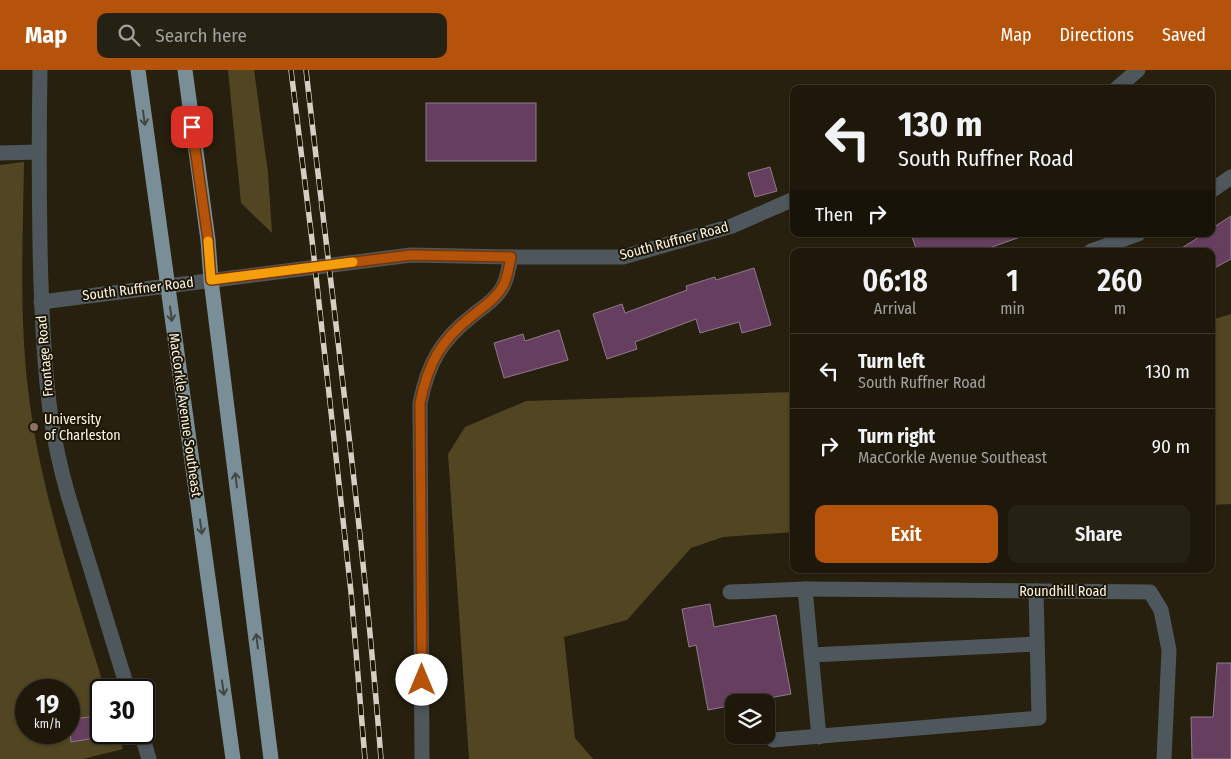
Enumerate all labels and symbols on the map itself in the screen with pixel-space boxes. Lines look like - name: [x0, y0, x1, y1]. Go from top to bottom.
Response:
- pin: [171, 106, 213, 148]
- one-way arrow: [139, 110, 149, 126]
- street label: South Ruffner Road: [618, 218, 730, 264]
- street label: South Ruffner Road: [81, 274, 195, 304]
- one-way arrow: [166, 306, 176, 322]
- street label: Frontage Road: [33, 315, 57, 397]
- street label: MacCorkle Avenue Southeast: [165, 332, 205, 498]
- place label: University of Charleston: [44, 411, 121, 444]
- marker: University of Charleston: [28, 421, 40, 433]
- one-way arrow: [231, 472, 241, 488]
- one-way arrow: [196, 519, 206, 535]
- street label: Roundhill Road: [1019, 583, 1107, 600]
- one-way arrow: [252, 634, 262, 650]
- position arrow: [395, 653, 447, 705]
- speed limit sign: 30: [90, 679, 155, 744]
- one-way arrow: [219, 679, 229, 695]

